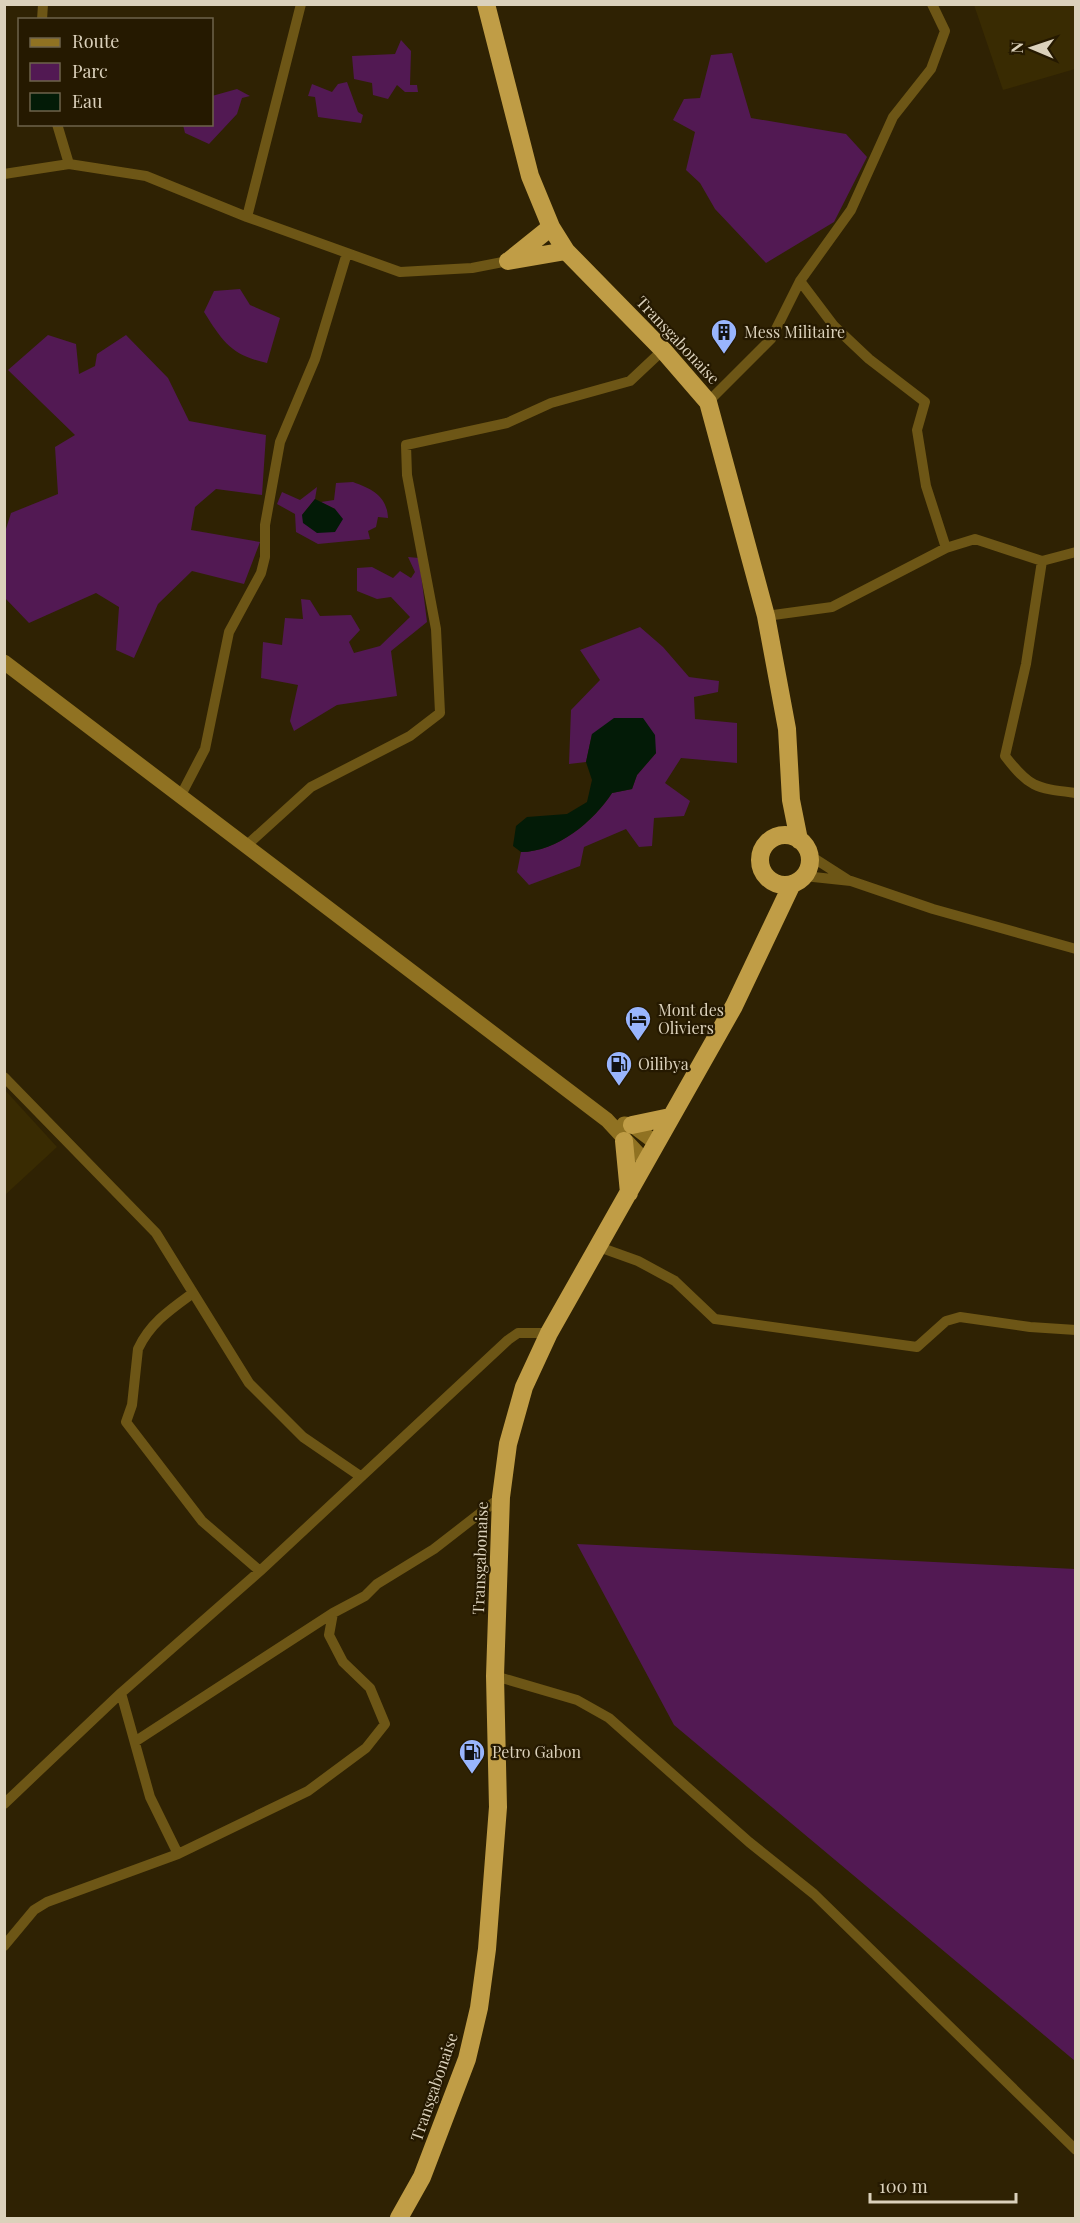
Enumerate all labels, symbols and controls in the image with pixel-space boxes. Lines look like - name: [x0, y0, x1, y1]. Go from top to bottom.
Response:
- legend: [18, 18, 213, 126]
- north arrow: [1002, 18, 1062, 78]
- text: Route: [72, 29, 119, 53]
- text: N: [1006, 41, 1027, 54]
- text: Parc: [72, 59, 108, 83]
- text: Eau: [72, 89, 103, 113]
- street label: Transgabonaise: [632, 291, 725, 388]
- building icon: Mess Militaire: [709, 317, 739, 355]
- place label: Mess Militaire: [744, 321, 845, 342]
- place label: Mont des Oliviers: [658, 999, 724, 1038]
- hotel icon: Mont des Oliviers: [623, 1004, 653, 1042]
- fuel station icon: Oilibya: [604, 1049, 634, 1087]
- place label: Oilibya: [638, 1053, 689, 1074]
- street label: Transgabonaise: [467, 1501, 492, 1615]
- fuel station icon: Petro Gabon: [457, 1737, 487, 1775]
- place label: Petro Gabon: [492, 1741, 581, 1762]
- street label: Transgabonaise: [405, 2030, 462, 2144]
- scale bar: [870, 2166, 1016, 2204]
- text: 100 m: [879, 2174, 928, 2198]

